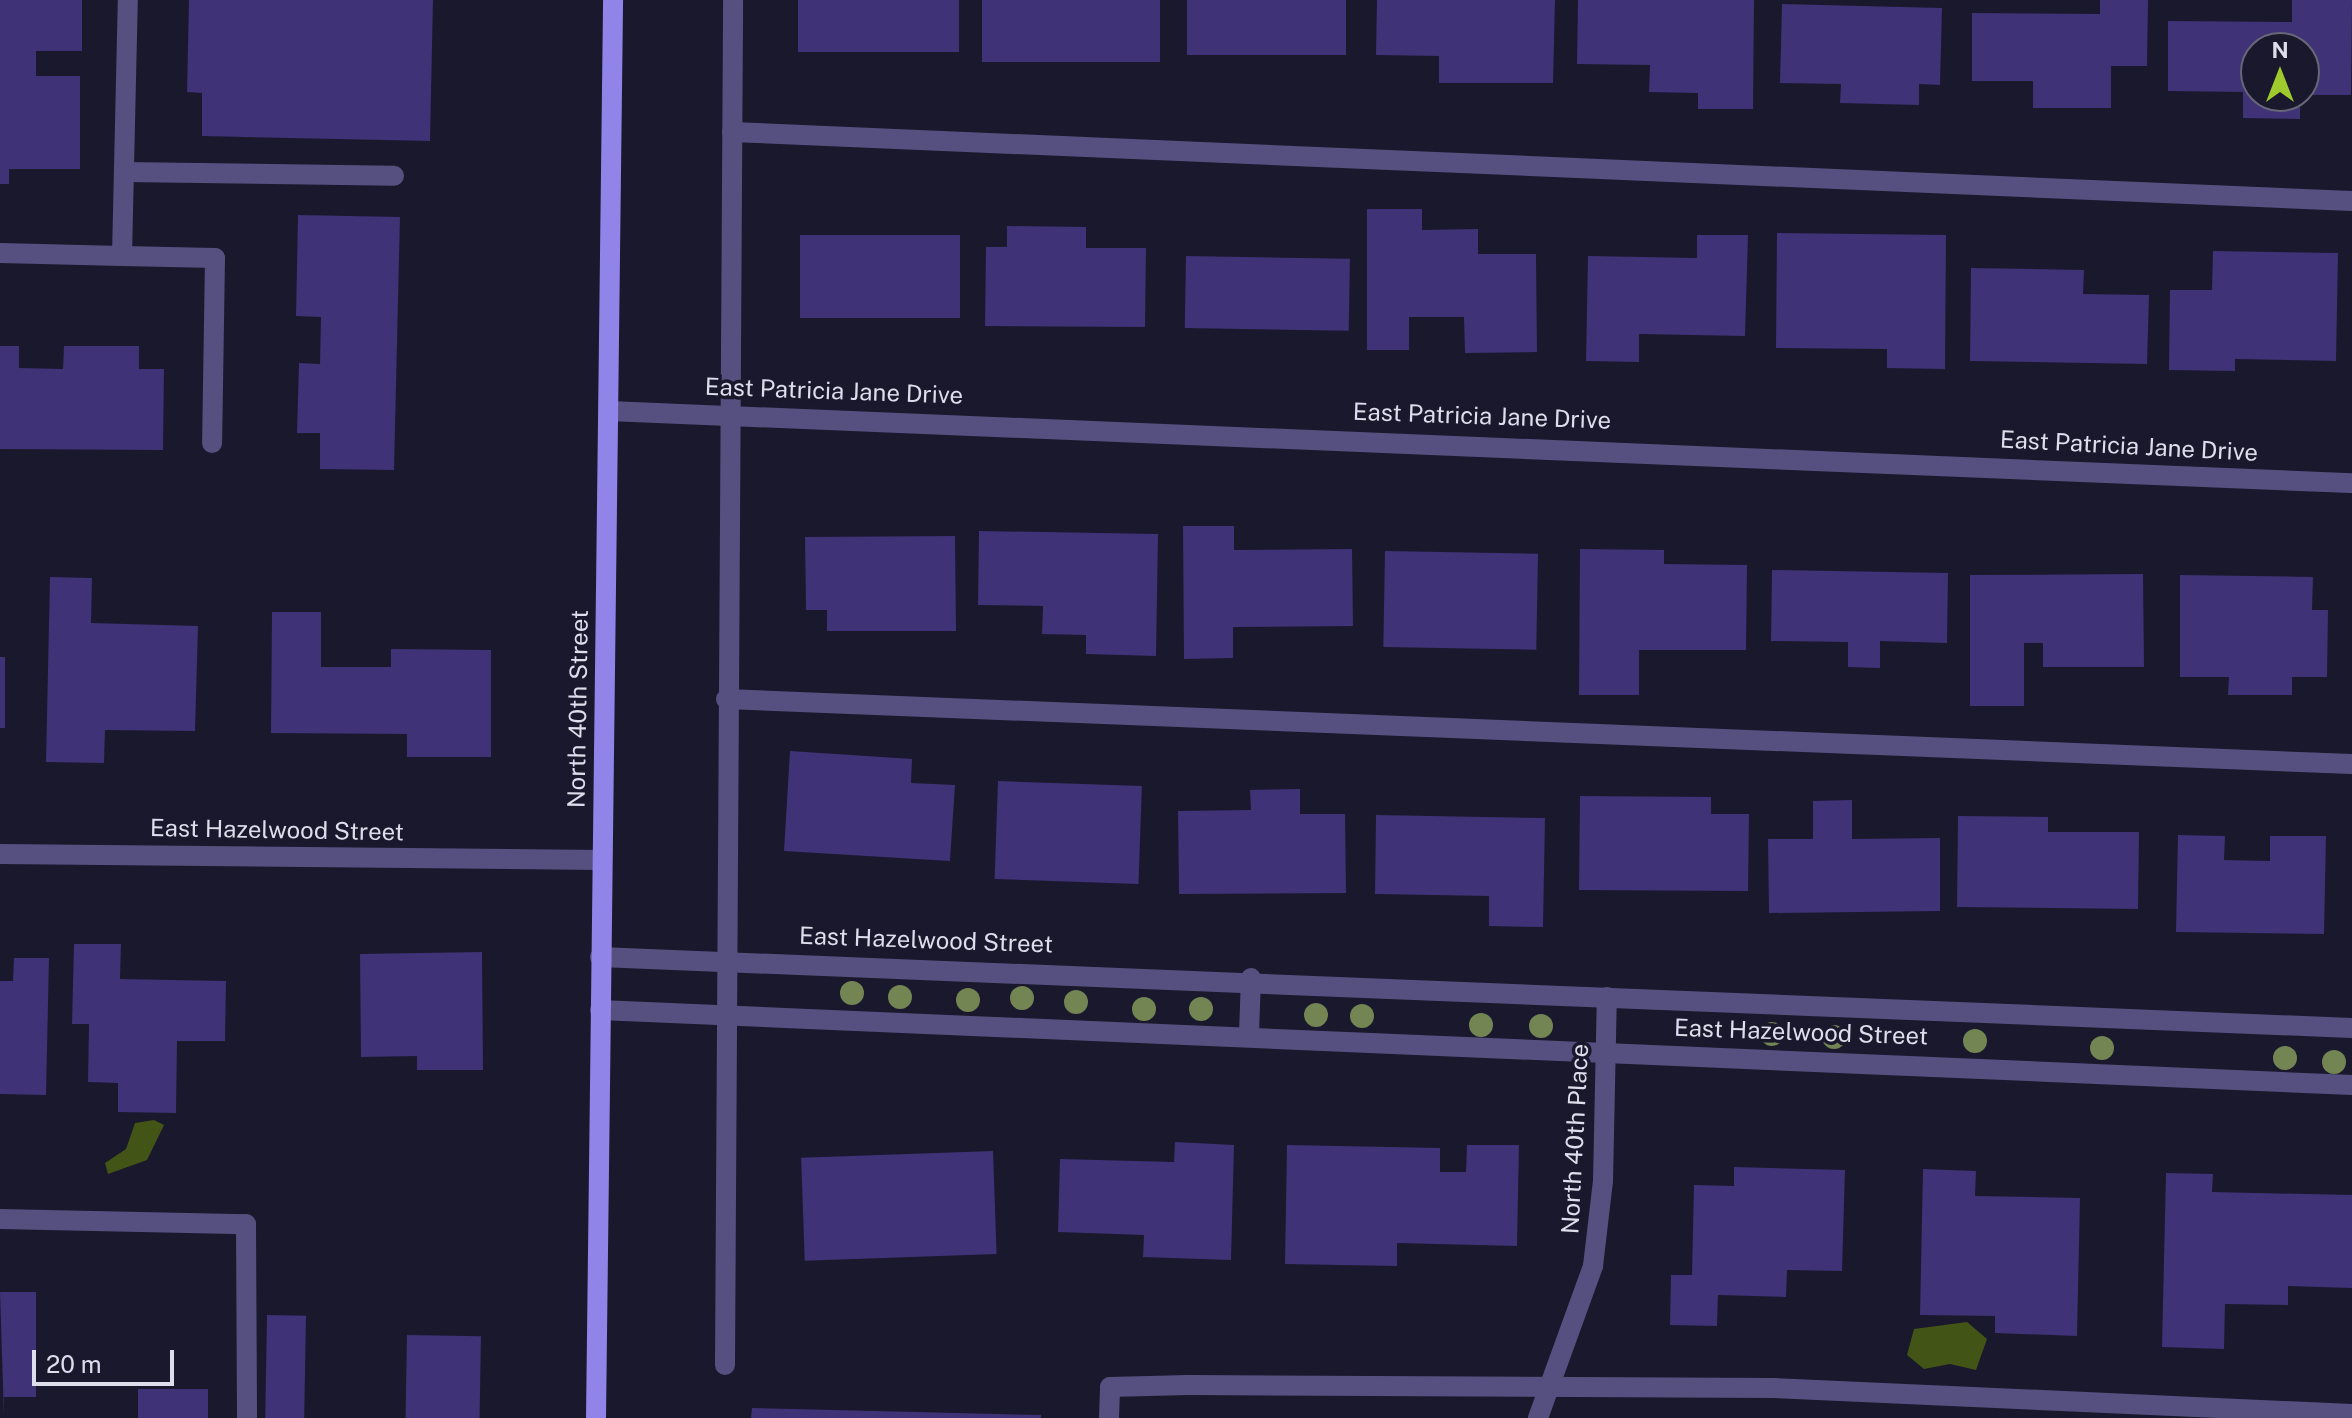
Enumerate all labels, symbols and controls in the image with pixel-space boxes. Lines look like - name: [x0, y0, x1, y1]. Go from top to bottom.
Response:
- north arrow: [2240, 32, 2320, 112]
- text: N: [2271, 37, 2289, 63]
- street label: East Patricia Jane Drive: [704, 372, 964, 410]
- street label: East Patricia Jane Drive: [1352, 397, 1612, 435]
- street label: East Patricia Jane Drive: [1999, 425, 2259, 467]
- street label: North 40th Street: [562, 610, 594, 808]
- street label: East Hazelwood Street: [150, 813, 404, 847]
- street label: East Hazelwood Street: [798, 921, 1054, 959]
- street label: East Hazelwood Street: [1673, 1013, 1929, 1051]
- street label: North 40th Place: [1556, 1043, 1594, 1235]
- scale bar: [36, 1334, 178, 1384]
- text: 20 m: [46, 1350, 102, 1378]

